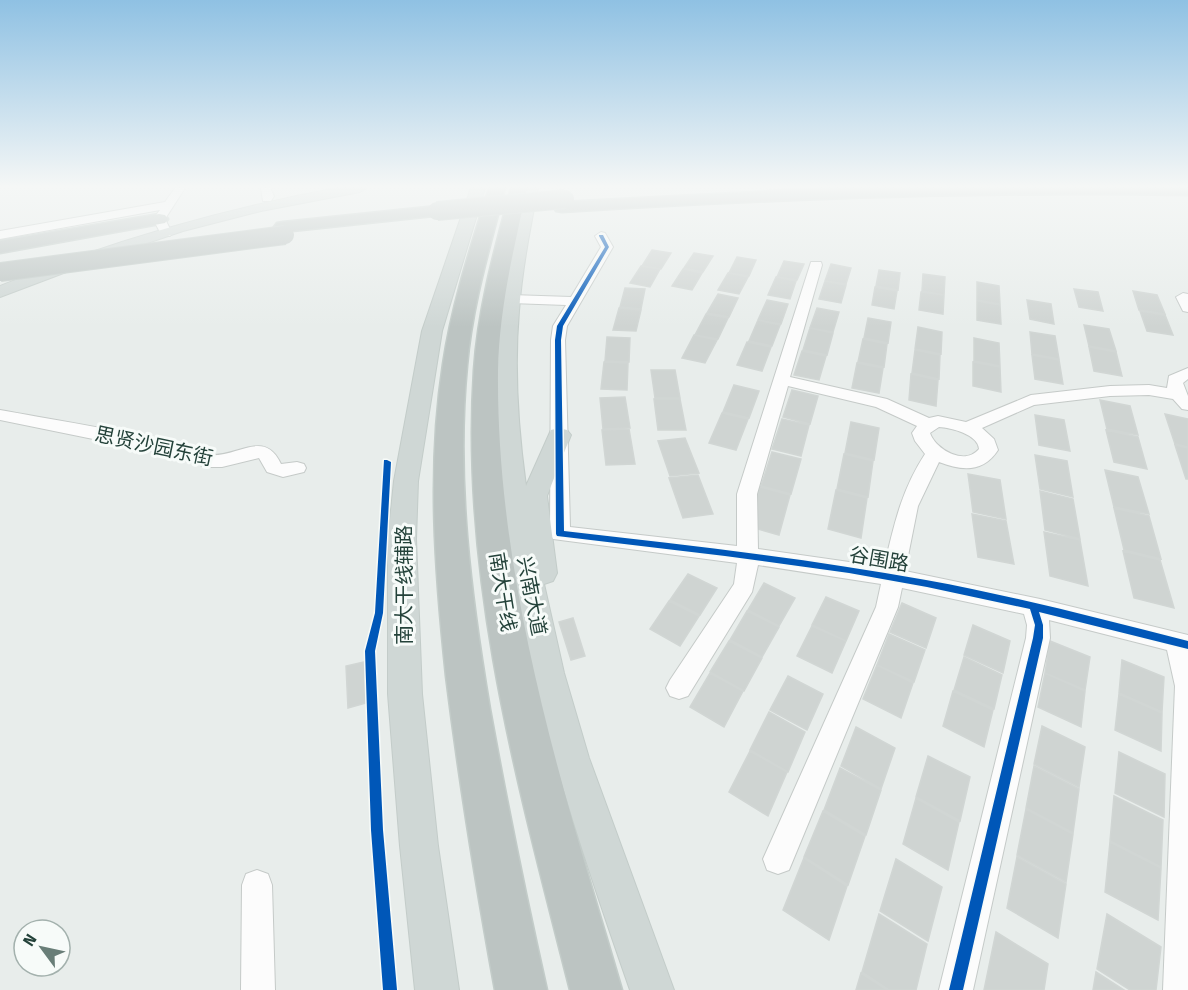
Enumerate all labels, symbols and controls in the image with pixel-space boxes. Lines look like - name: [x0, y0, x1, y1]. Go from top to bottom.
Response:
- street label: 思贤沙园东街: [93, 422, 215, 470]
- street label: 南大干线辅路: [392, 525, 416, 645]
- street label: 谷围路: [847, 542, 911, 576]
- street label: 南大干线: [485, 551, 521, 633]
- street label: 兴南大道: [513, 554, 551, 638]
- north arrow: [12, 918, 72, 978]
- text: N: [19, 930, 41, 950]

